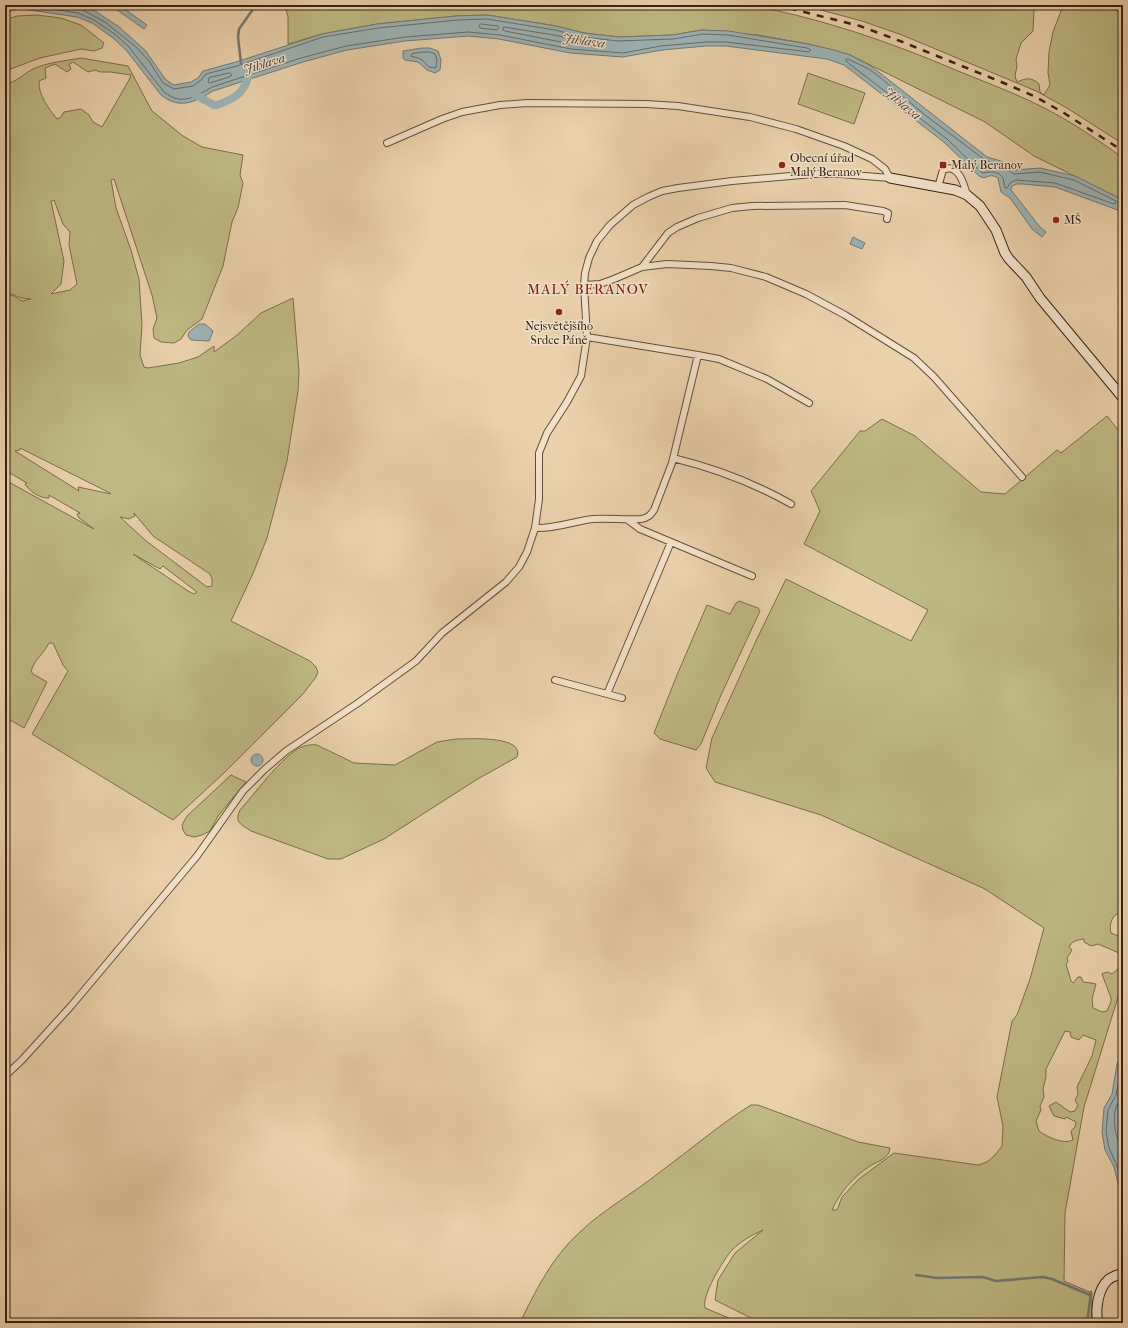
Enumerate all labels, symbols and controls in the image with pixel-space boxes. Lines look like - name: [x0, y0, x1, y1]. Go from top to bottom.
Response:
- water label: Jihlava: [562, 30, 606, 51]
- water label: Jihlava: [241, 50, 287, 77]
- water label: Jihlava: [881, 84, 924, 123]
- place label: Obecní úřad Malý Beranov: [790, 151, 863, 179]
- place label: Malý Beranov: [951, 158, 1024, 172]
- marker: Obecní úřad Malý Beranov: [777, 160, 787, 170]
- marker: Malý Beranov: [938, 160, 948, 170]
- place label: MŠ: [1064, 212, 1081, 227]
- marker: MŠ: [1051, 215, 1061, 225]
- district label: MALÝ BERANOV: [527, 280, 649, 298]
- marker: Nejsvětějšího Srdce Páně: [554, 307, 564, 317]
- place label: Nejsvětějšího Srdce Páně: [525, 319, 593, 347]

